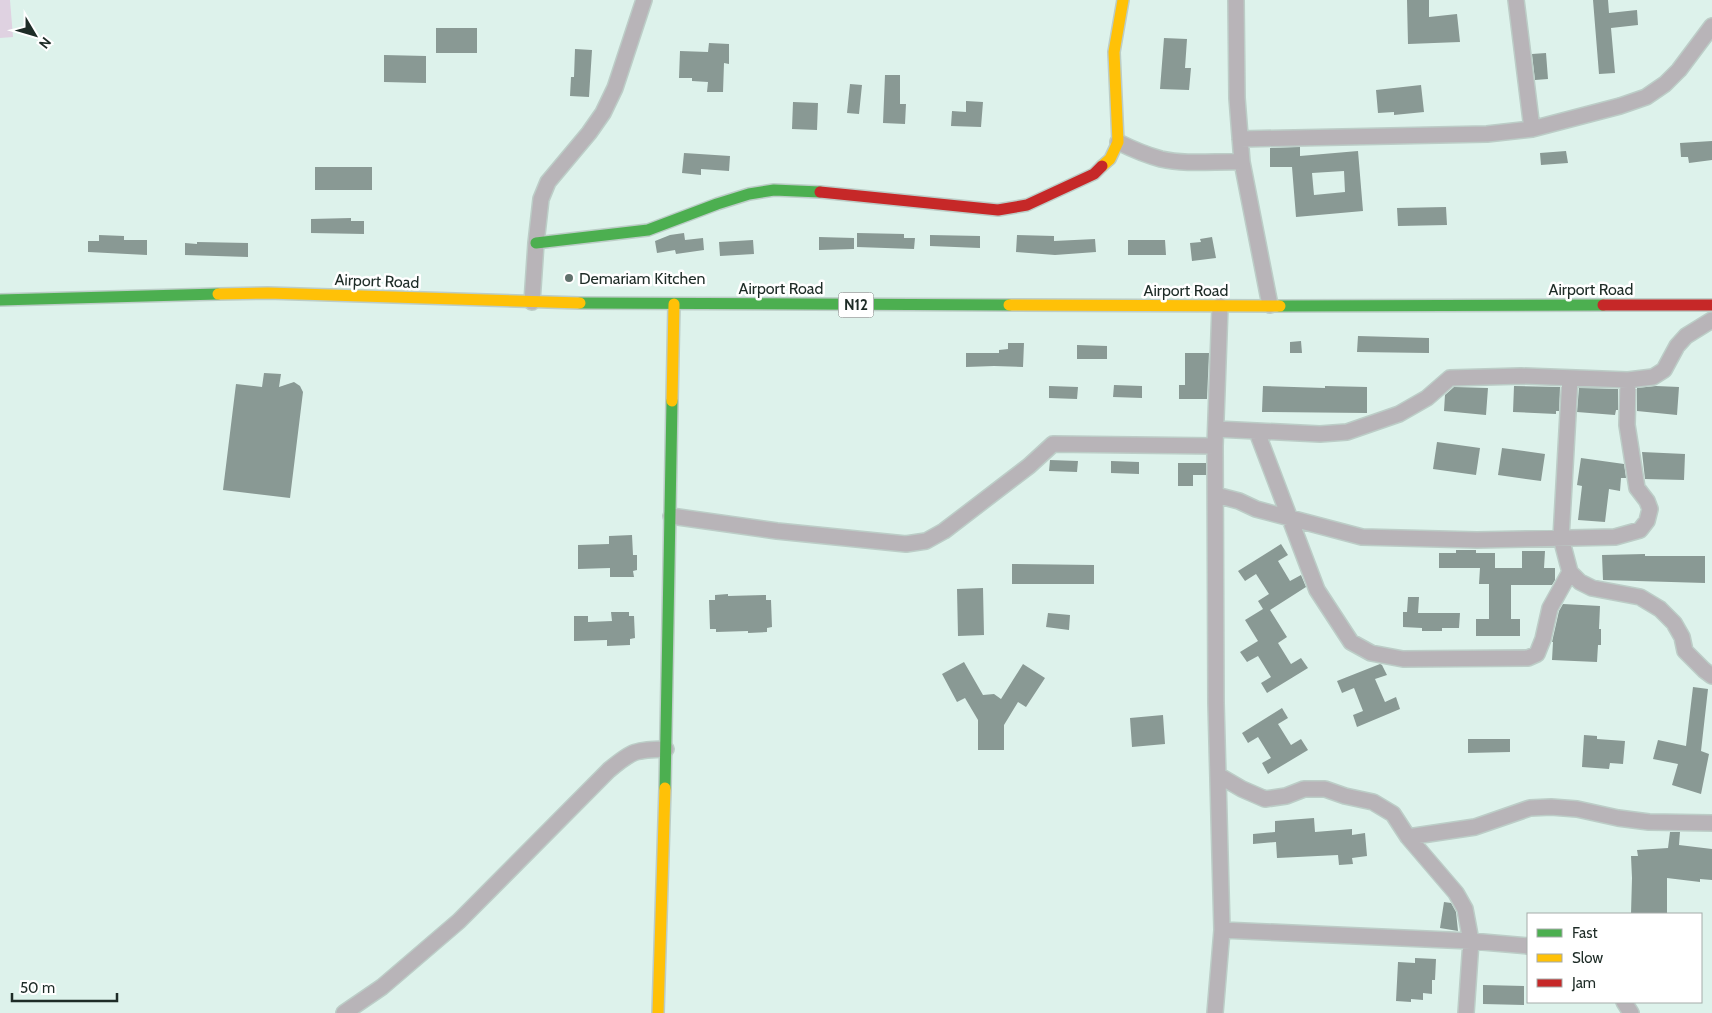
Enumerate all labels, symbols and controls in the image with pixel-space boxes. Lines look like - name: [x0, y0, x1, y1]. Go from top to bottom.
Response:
- north arrow: [10, 10, 60, 60]
- text: N: [35, 34, 55, 52]
- place label: Demariam Kitchen: [579, 269, 705, 288]
- street label: Airport Road: [334, 270, 420, 292]
- marker: Demariam Kitchen: [563, 272, 575, 284]
- street label: Airport Road: [739, 279, 823, 298]
- street label: Airport Road: [1549, 280, 1633, 299]
- street label: Airport Road: [1144, 281, 1228, 300]
- road number: N12: [838, 292, 874, 318]
- legend: [1527, 913, 1702, 1003]
- text: Fast: [1572, 924, 1597, 942]
- text: Slow: [1572, 949, 1603, 967]
- scale bar: [12, 970, 118, 1002]
- text: Jam: [1571, 974, 1596, 992]
- text: 50 m: [20, 979, 55, 997]

